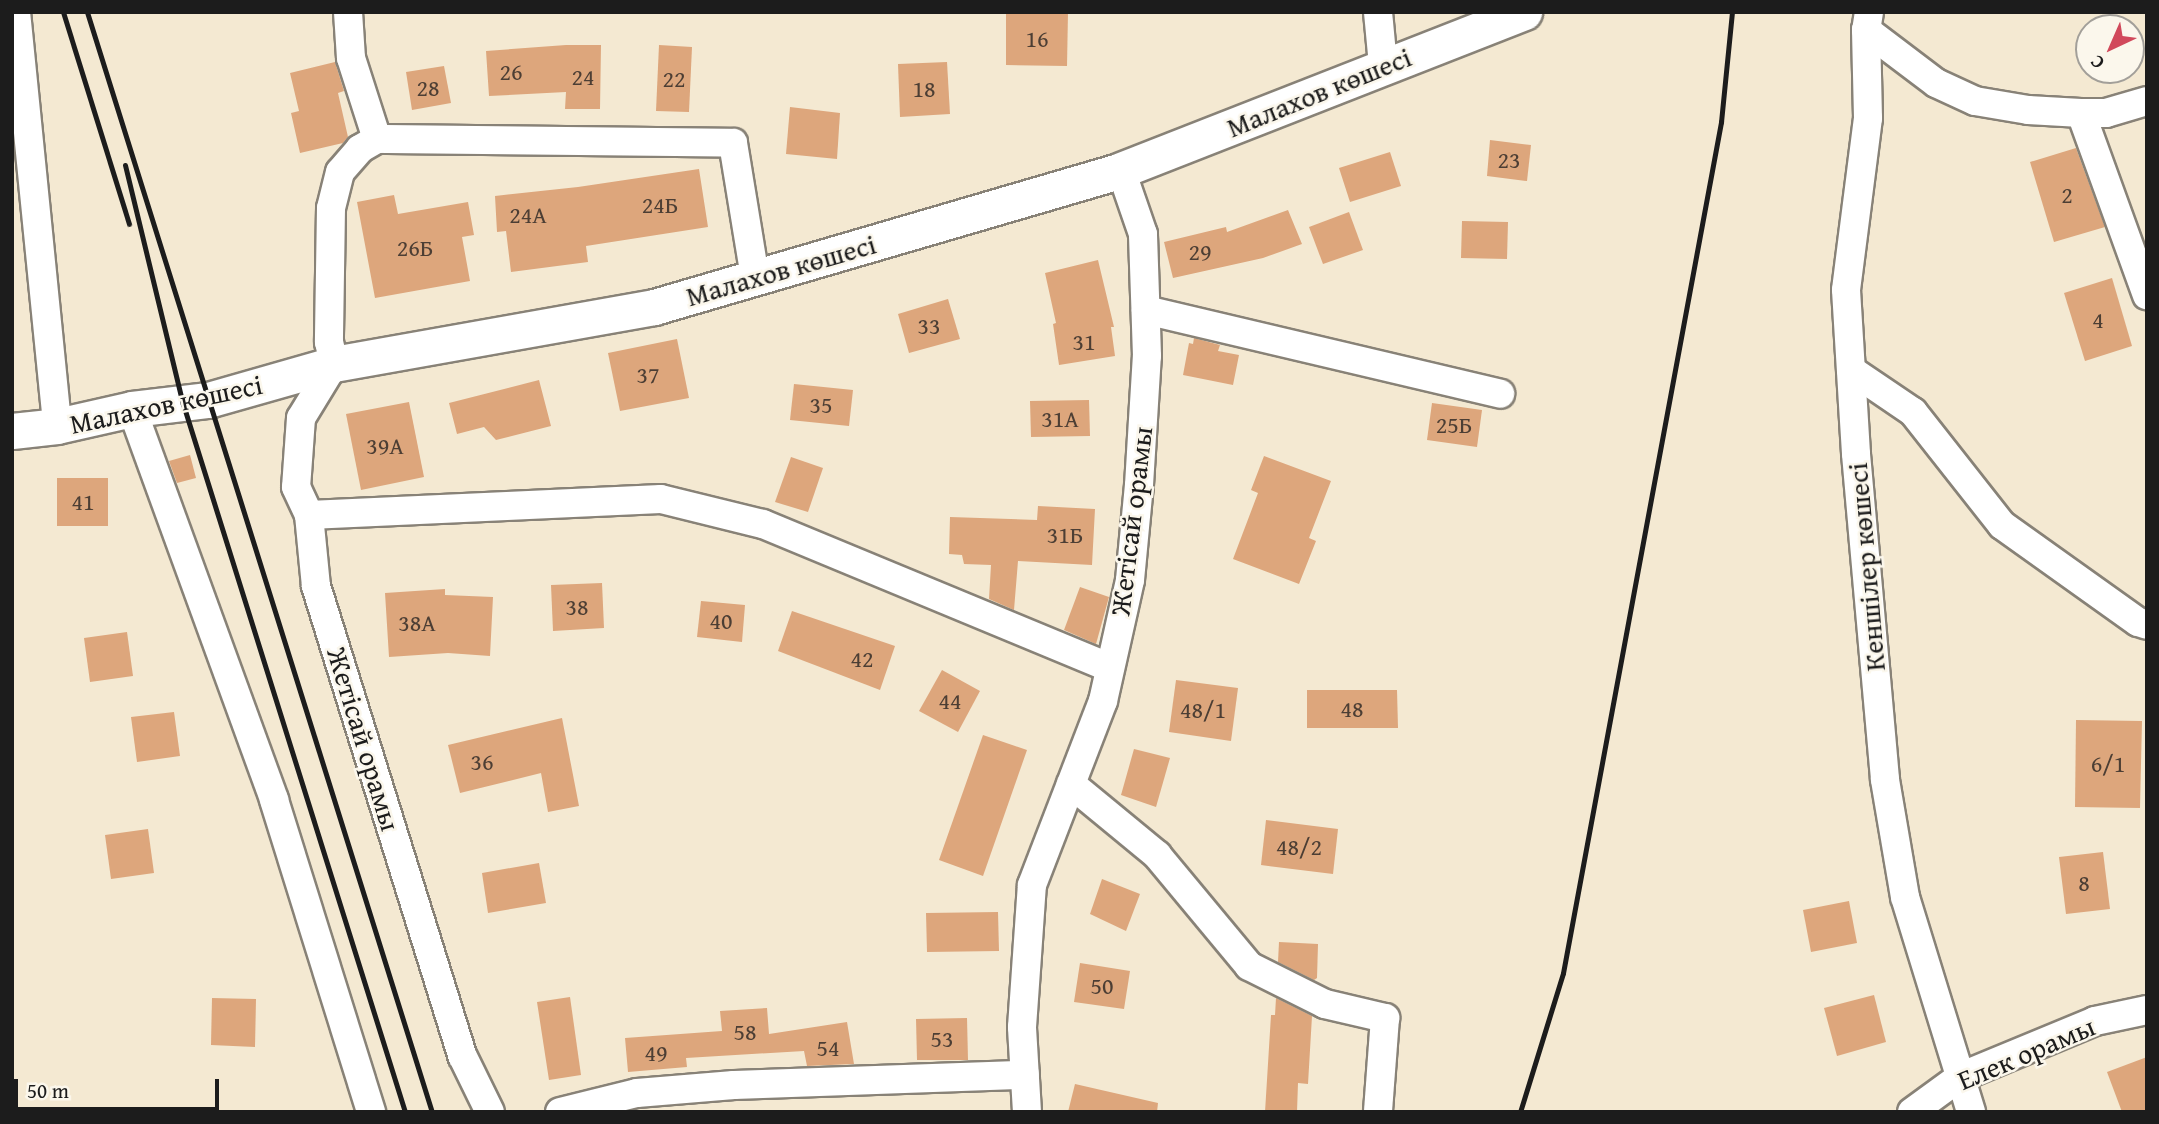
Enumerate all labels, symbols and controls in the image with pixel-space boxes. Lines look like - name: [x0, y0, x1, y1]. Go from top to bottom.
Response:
- north arrow: [2075, 14, 2145, 84]
- house number: 16: [1025, 25, 1049, 53]
- street label: Малахов көшесі: [1222, 40, 1416, 144]
- text: С: [2083, 49, 2110, 76]
- house number: 26: [499, 58, 523, 86]
- house number: 24: [571, 63, 595, 91]
- house number: 22: [662, 65, 686, 93]
- house number: 28: [416, 74, 440, 102]
- house number: 18: [912, 75, 936, 103]
- house number: 23: [1497, 146, 1521, 174]
- house number: 2: [2061, 181, 2073, 209]
- house number: 24Б: [642, 191, 678, 219]
- house number: 24А: [509, 201, 547, 229]
- street label: Малахов көшесі: [682, 227, 880, 313]
- house number: 26Б: [397, 234, 433, 262]
- house number: 29: [1188, 238, 1212, 266]
- house number: 4: [2092, 306, 2104, 334]
- house number: 33: [917, 312, 941, 340]
- house number: 31: [1072, 328, 1096, 356]
- house number: 37: [636, 361, 660, 389]
- street label: Малахов көшесі: [67, 367, 265, 441]
- house number: 35: [809, 391, 833, 419]
- house number: 31А: [1041, 405, 1079, 433]
- house number: 25Б: [1436, 411, 1472, 439]
- street label: Жетісай орамы: [1103, 425, 1159, 617]
- house number: 39А: [366, 432, 404, 460]
- street label: Кеншілер көшесі: [1840, 461, 1892, 673]
- house number: 41: [71, 488, 95, 516]
- house number: 31Б: [1047, 521, 1083, 549]
- house number: 38: [565, 593, 589, 621]
- house number: 40: [709, 607, 733, 635]
- house number: 38А: [398, 609, 436, 637]
- street label: Жетісай орамы: [320, 643, 408, 835]
- house number: 42: [850, 645, 874, 673]
- house number: 44: [938, 687, 962, 715]
- house number: 48: [1340, 695, 1364, 723]
- house number: 48/1: [1180, 696, 1226, 724]
- house number: 36: [470, 748, 494, 776]
- house number: 6/1: [2091, 750, 2125, 778]
- house number: 48/2: [1276, 833, 1322, 861]
- house number: 8: [2078, 869, 2090, 897]
- house number: 50: [1090, 972, 1114, 1000]
- street label: Елек орамы: [1952, 1009, 2100, 1097]
- house number: 58: [733, 1018, 757, 1046]
- house number: 53: [930, 1025, 954, 1053]
- house number: 54: [816, 1034, 840, 1062]
- house number: 49: [644, 1039, 668, 1067]
- scale bar: [18, 1064, 222, 1108]
- text: 50 m: [27, 1075, 69, 1106]

